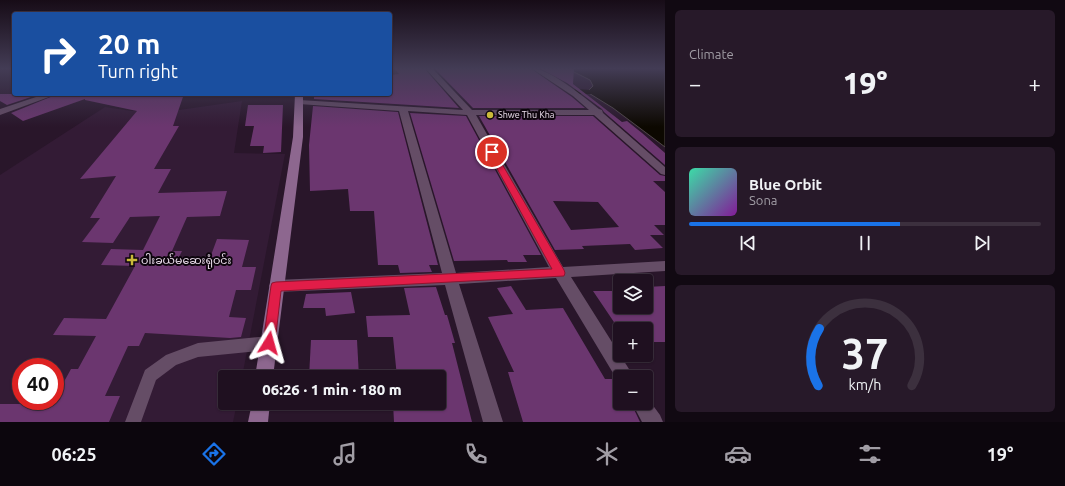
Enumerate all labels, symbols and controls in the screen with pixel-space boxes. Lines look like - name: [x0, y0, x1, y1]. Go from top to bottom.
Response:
- icon: right: [32, 28, 84, 80]
- text: 20 m: [98, 28, 160, 59]
- text: Climate: [689, 47, 734, 61]
- text: Turn right: [98, 61, 178, 81]
- text: 19°: [843, 66, 887, 100]
- text: −: [689, 71, 701, 96]
- text: +: [1029, 71, 1041, 96]
- marker: Shwe Thu Kha: [485, 110, 495, 120]
- place label: Shwe Thu Kha: [498, 110, 554, 120]
- pin: [475, 135, 509, 169]
- icon: arrive: [481, 141, 503, 163]
- text: Blue Orbit: [749, 176, 822, 193]
- text: Sona: [749, 193, 778, 207]
- icon: previous: [737, 232, 759, 254]
- icon: pause: [854, 232, 876, 254]
- icon: next: [971, 232, 993, 254]
- place label: ဝါးခယ်မဆေးရုံဝင်း: [141, 253, 231, 269]
- marker: ဝါးခယ်မဆေးရုံဝင်း: [126, 254, 138, 266]
- map controls: [613, 274, 653, 410]
- button: layers: [613, 274, 653, 314]
- position arrow: [248, 322, 290, 364]
- button: +: [613, 322, 653, 362]
- text: 37: [842, 330, 888, 377]
- speed limit sign: 40: [12, 358, 64, 410]
- button: −: [613, 370, 653, 410]
- text: km/h: [849, 377, 881, 393]
- text: 06:26 · 1 min · 180 m: [262, 381, 402, 398]
- icon: directions: [200, 440, 228, 468]
- icon: music: [331, 440, 359, 468]
- icon: phone: [462, 440, 490, 468]
- icon: climate: [593, 440, 621, 468]
- icon: car: [724, 440, 752, 468]
- icon: filters: [856, 440, 884, 468]
- text: 06:25: [52, 444, 97, 464]
- text: 19°: [987, 444, 1013, 464]

